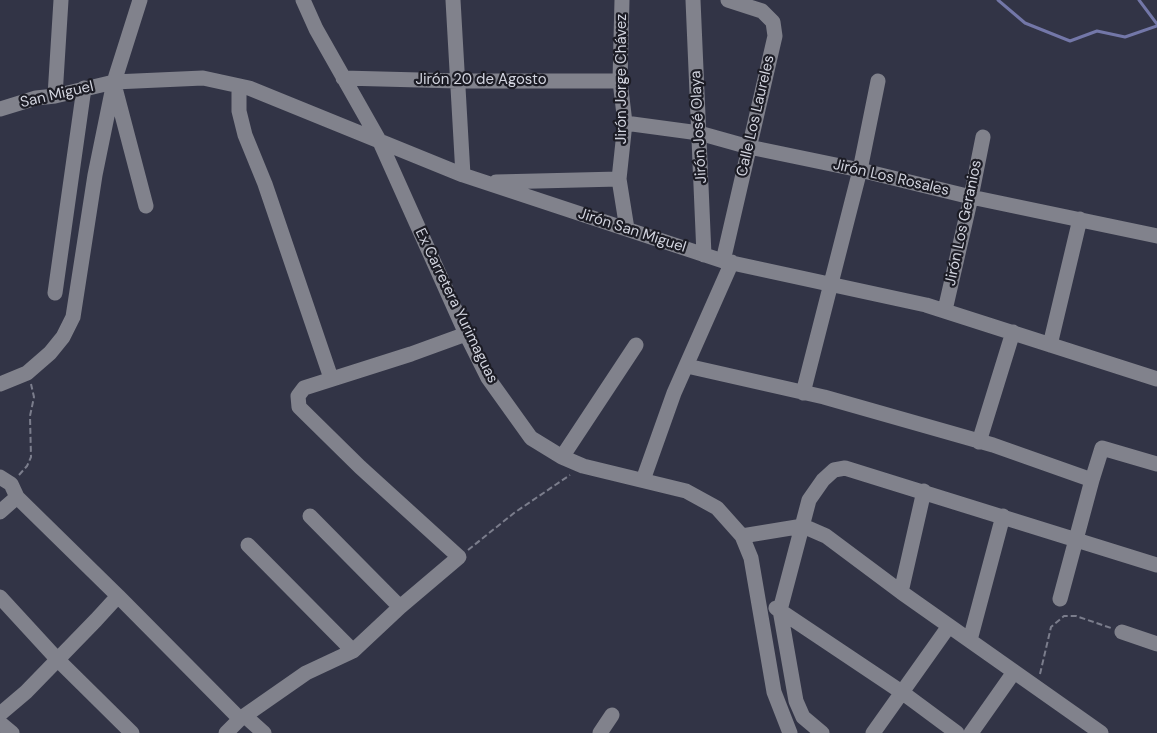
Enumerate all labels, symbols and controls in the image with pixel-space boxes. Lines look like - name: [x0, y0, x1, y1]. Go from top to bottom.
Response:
- street label: Jirón Jorge Chávez: [613, 14, 631, 144]
- street label: Calle Los Laureles: [733, 54, 779, 178]
- street label: Jirón José Olaya: [687, 70, 711, 184]
- street label: Jirón 20 de Agosto: [415, 71, 547, 89]
- street label: San Miguel: [19, 78, 95, 112]
- street label: Jirón Los Rosales: [831, 156, 951, 200]
- street label: Jirón Los Geranios: [942, 158, 986, 288]
- street label: Jirón San Miguel: [576, 205, 688, 257]
- street label: Ex Carretera Yurimaguas: [411, 226, 501, 386]

